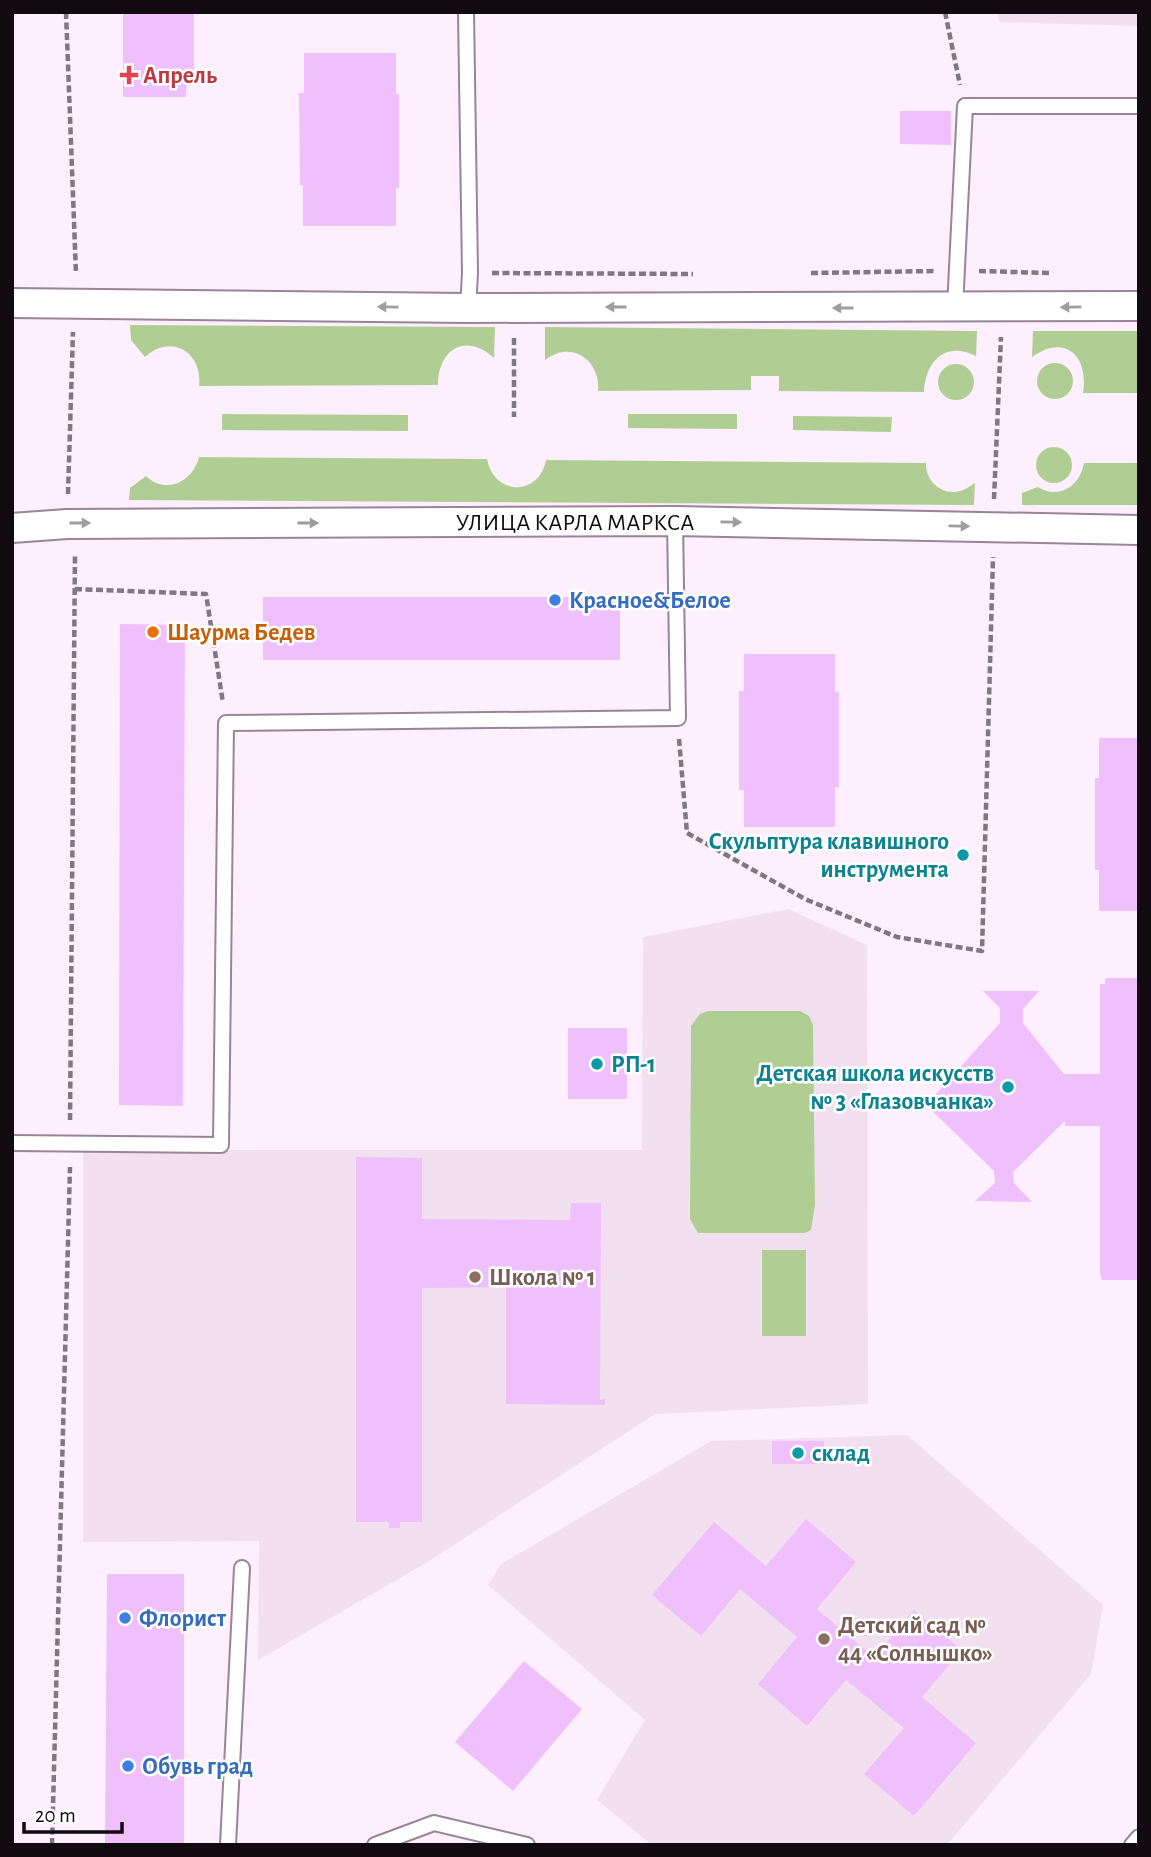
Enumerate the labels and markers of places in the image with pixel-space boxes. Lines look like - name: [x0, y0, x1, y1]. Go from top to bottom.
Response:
- place label: Апрель: [143, 64, 217, 88]
- marker: Апрель: [121, 67, 137, 83]
- place label: Красное&Белое: [569, 589, 731, 613]
- marker: Красное&Белое: [547, 592, 563, 608]
- place label: Шаурма Бедев: [167, 621, 316, 645]
- marker: Шаурма Бедев: [145, 624, 161, 640]
- place label: Скульптура клавишного инструмента: [708, 830, 949, 882]
- marker: Скульптура клавишного инструмента: [955, 847, 971, 863]
- place label: РП-1: [611, 1053, 656, 1077]
- marker: РП-1: [589, 1056, 605, 1072]
- place label: Детская школа искусств № 3 «Глазовчанка»: [756, 1062, 994, 1114]
- marker: Детская школа искусств № 3 «Глазовчанка»: [1000, 1079, 1016, 1095]
- place label: Школа № 1: [489, 1266, 596, 1290]
- marker: Школа № 1: [467, 1269, 483, 1285]
- place label: склад: [812, 1442, 870, 1466]
- marker: склад: [790, 1445, 806, 1461]
- place label: Флорист: [139, 1607, 227, 1631]
- marker: Флорист: [117, 1610, 133, 1626]
- place label: Детский сад № 44 «Солнышко»: [838, 1614, 993, 1666]
- marker: Детский сад № 44 «Солнышко»: [816, 1631, 832, 1647]
- place label: Обувь град: [142, 1755, 253, 1779]
- marker: Обувь град: [120, 1758, 136, 1774]

